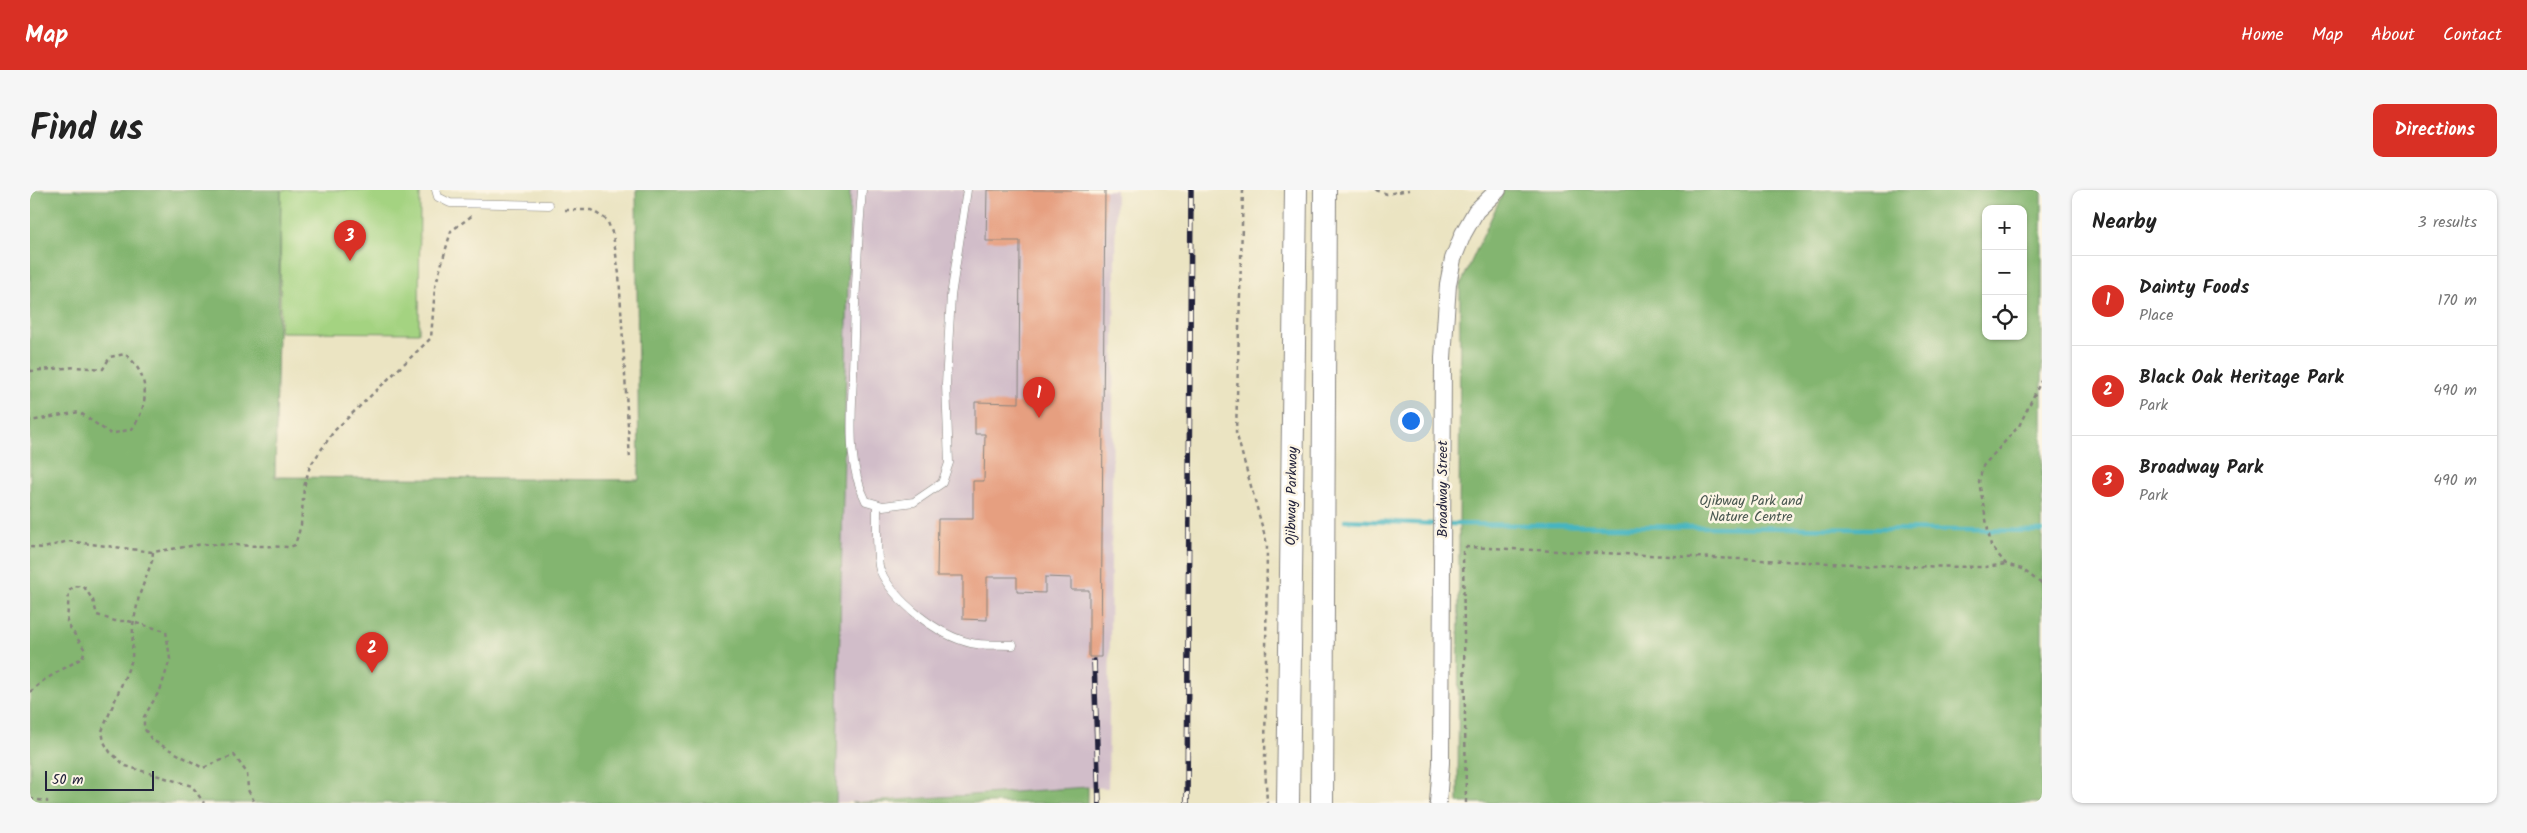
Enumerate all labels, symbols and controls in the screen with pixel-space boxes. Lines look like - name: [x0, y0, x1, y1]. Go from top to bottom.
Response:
- text: Map: [25, 16, 68, 55]
- text: Home: [2241, 21, 2284, 50]
- text: Map: [2312, 21, 2343, 50]
- text: About: [2371, 21, 2415, 50]
- text: Contact: [2443, 21, 2502, 50]
- text: Find us: [30, 102, 143, 158]
- button: Directions: [2373, 104, 2497, 157]
- map controls: [1982, 205, 2027, 340]
- button: +: [1982, 205, 2027, 250]
- text: Nearby: [2092, 206, 2157, 239]
- text: 3 results: [2418, 210, 2477, 235]
- pin: 3: [334, 220, 366, 261]
- button: −: [1982, 250, 2027, 295]
- text: Dainty Foods: [2139, 273, 2249, 303]
- text: 1: [2106, 288, 2110, 313]
- text: 170 m: [2437, 288, 2477, 313]
- button: locate: [1982, 295, 2027, 340]
- text: Place: [2139, 303, 2173, 328]
- text: Black Oak Heritage Park: [2139, 363, 2344, 393]
- pin: 1: [1023, 377, 1055, 418]
- text: 2: [2103, 378, 2113, 403]
- text: 490 m: [2433, 378, 2477, 403]
- text: Park: [2139, 393, 2168, 418]
- your location: [1398, 408, 1424, 434]
- street label: Broadway Street: [1432, 440, 1454, 538]
- street label: Ojibway Parkway: [1280, 446, 1304, 546]
- text: Broadway Park: [2139, 453, 2263, 483]
- text: 3: [2104, 468, 2112, 493]
- text: 490 m: [2433, 468, 2477, 493]
- text: Park: [2139, 483, 2168, 508]
- park label: Ojibway Park and Nature Centre: [1700, 490, 1804, 528]
- pin: 2: [356, 632, 388, 673]
- scale bar: [45, 768, 154, 791]
- text: 50 m: [52, 769, 83, 791]

